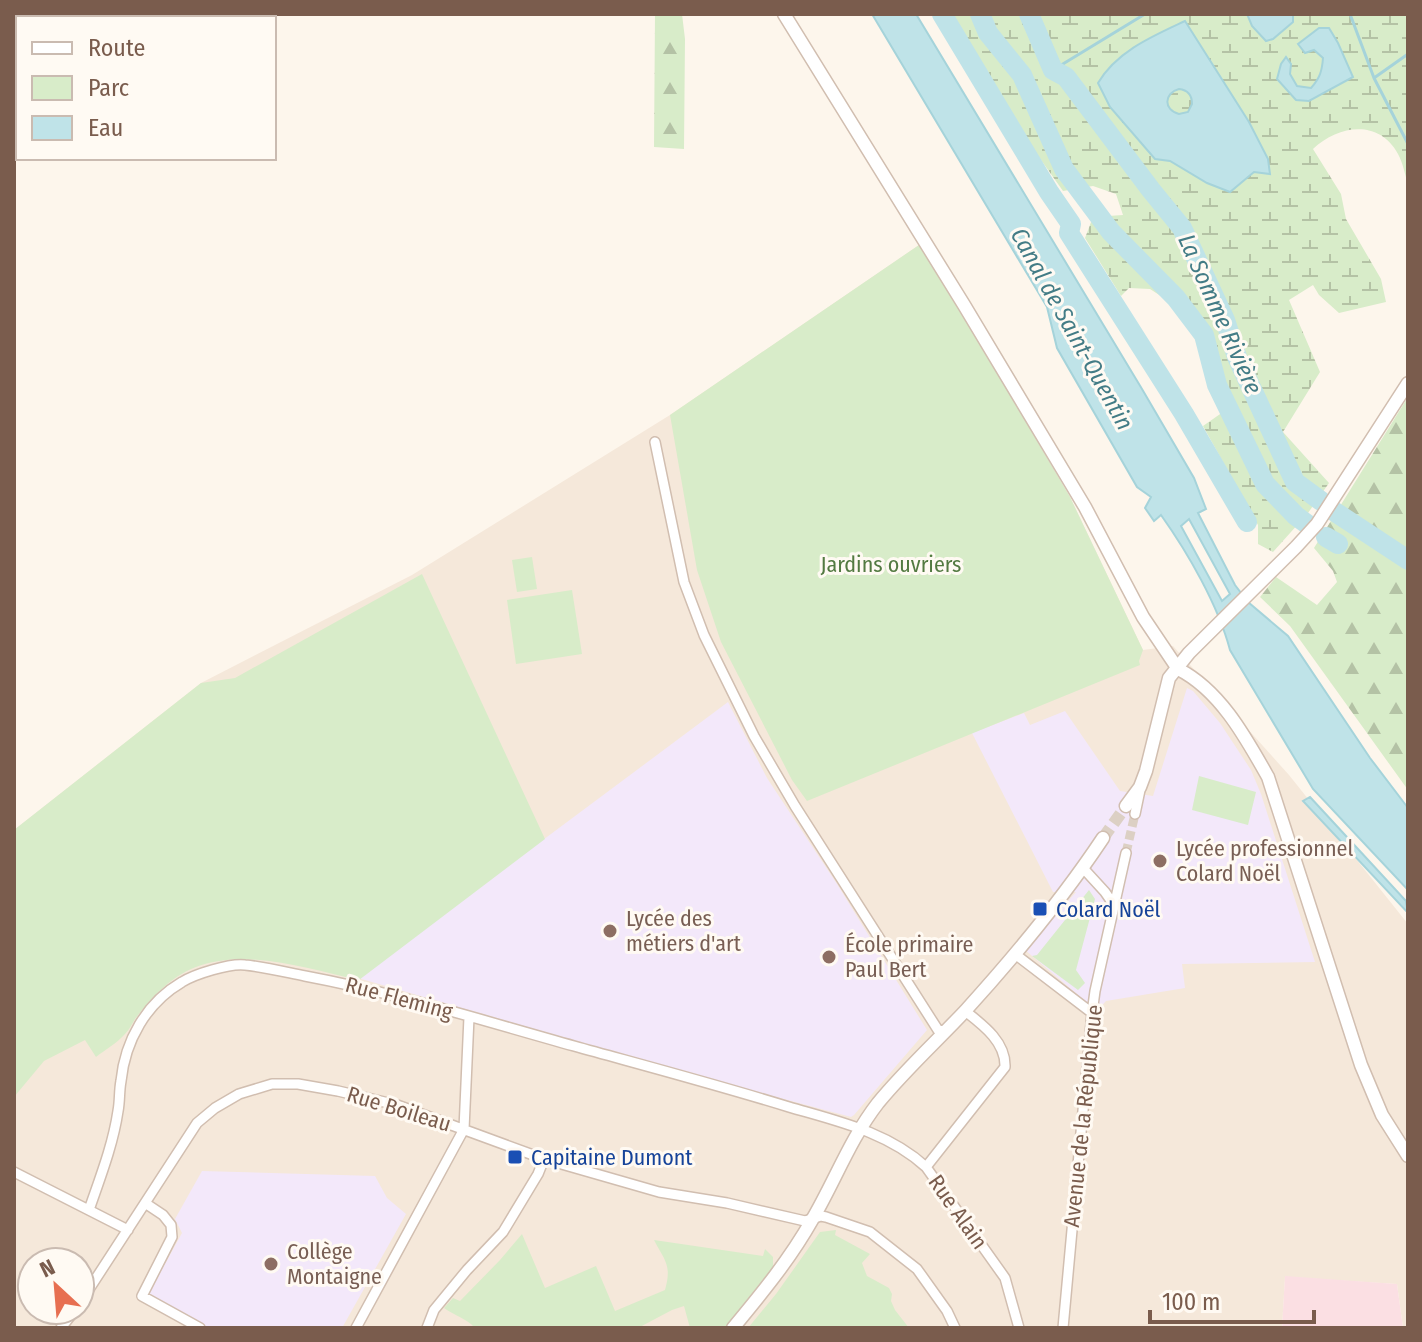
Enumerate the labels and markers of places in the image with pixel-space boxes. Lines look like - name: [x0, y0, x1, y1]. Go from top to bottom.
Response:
- place label: Lycée professionnel Colard Noël: [1176, 835, 1353, 887]
- marker: Lycée professionnel Colard Noël: [1151, 852, 1169, 870]
- place label: Colard Noël: [1056, 896, 1161, 923]
- marker: Colard Noël: [1031, 900, 1049, 918]
- place label: Lycée des métiers d'art: [626, 905, 742, 957]
- marker: Lycée des métiers d'art: [601, 922, 619, 940]
- place label: École primaire Paul Bert: [845, 931, 973, 983]
- marker: École primaire Paul Bert: [820, 948, 838, 966]
- place label: Capitaine Dumont: [531, 1144, 693, 1171]
- marker: Capitaine Dumont: [506, 1148, 524, 1166]
- place label: Collège Montaigne: [287, 1238, 382, 1290]
- marker: Collège Montaigne: [262, 1255, 280, 1273]

